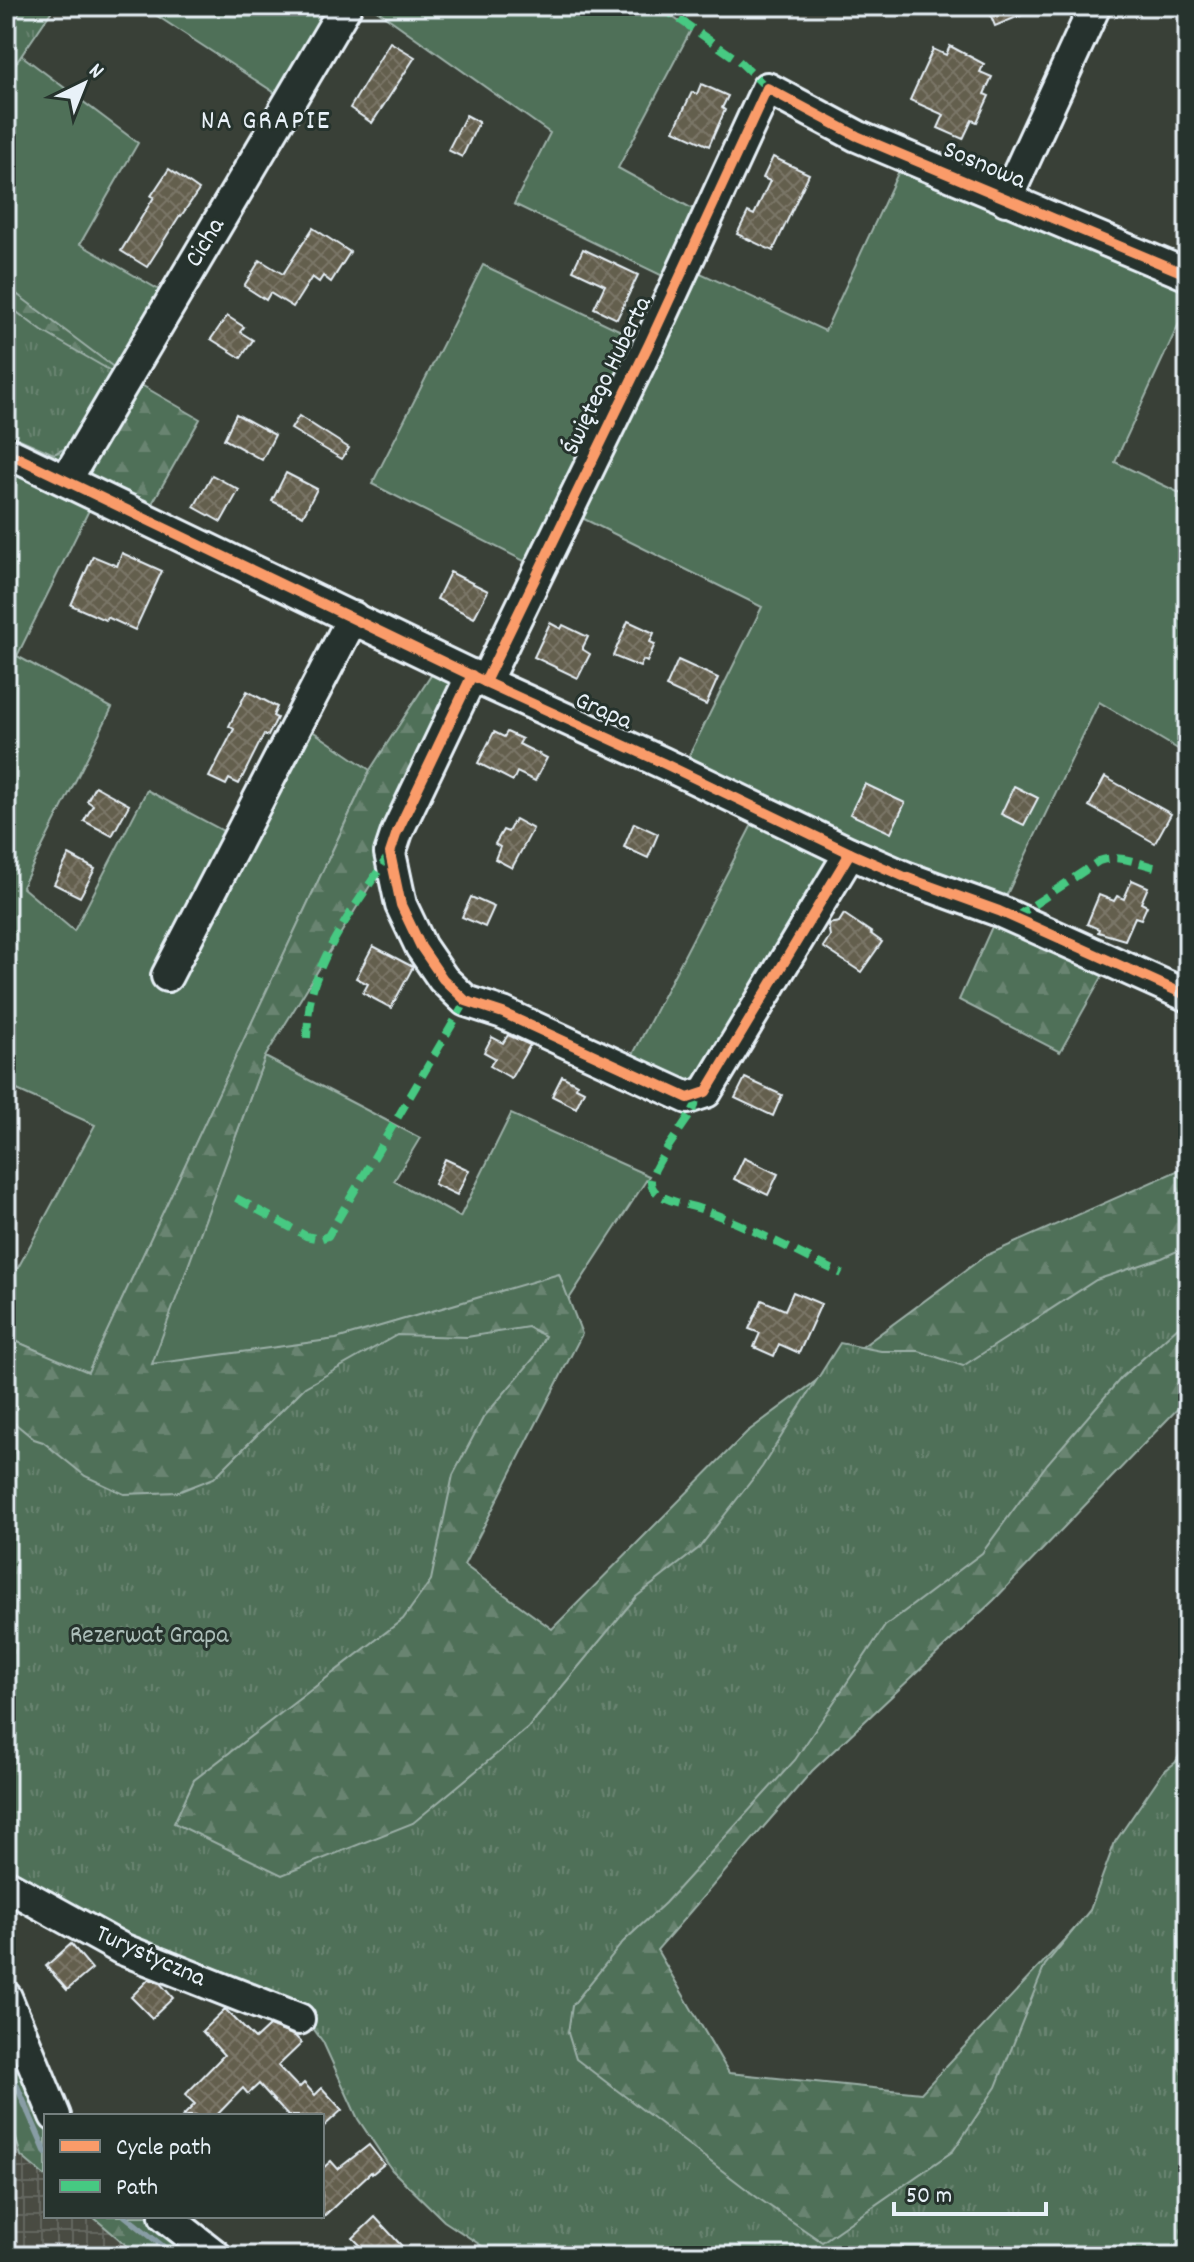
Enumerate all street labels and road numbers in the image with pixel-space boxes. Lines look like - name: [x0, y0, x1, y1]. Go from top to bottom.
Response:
- street label: Sosnowa: [937, 132, 1032, 200]
- street label: Cicha: [177, 210, 236, 275]
- street label: Świętego Huberta: [554, 290, 663, 462]
- street label: Grapa: [568, 683, 638, 741]
- street label: Turystyczna: [89, 1916, 212, 1998]

